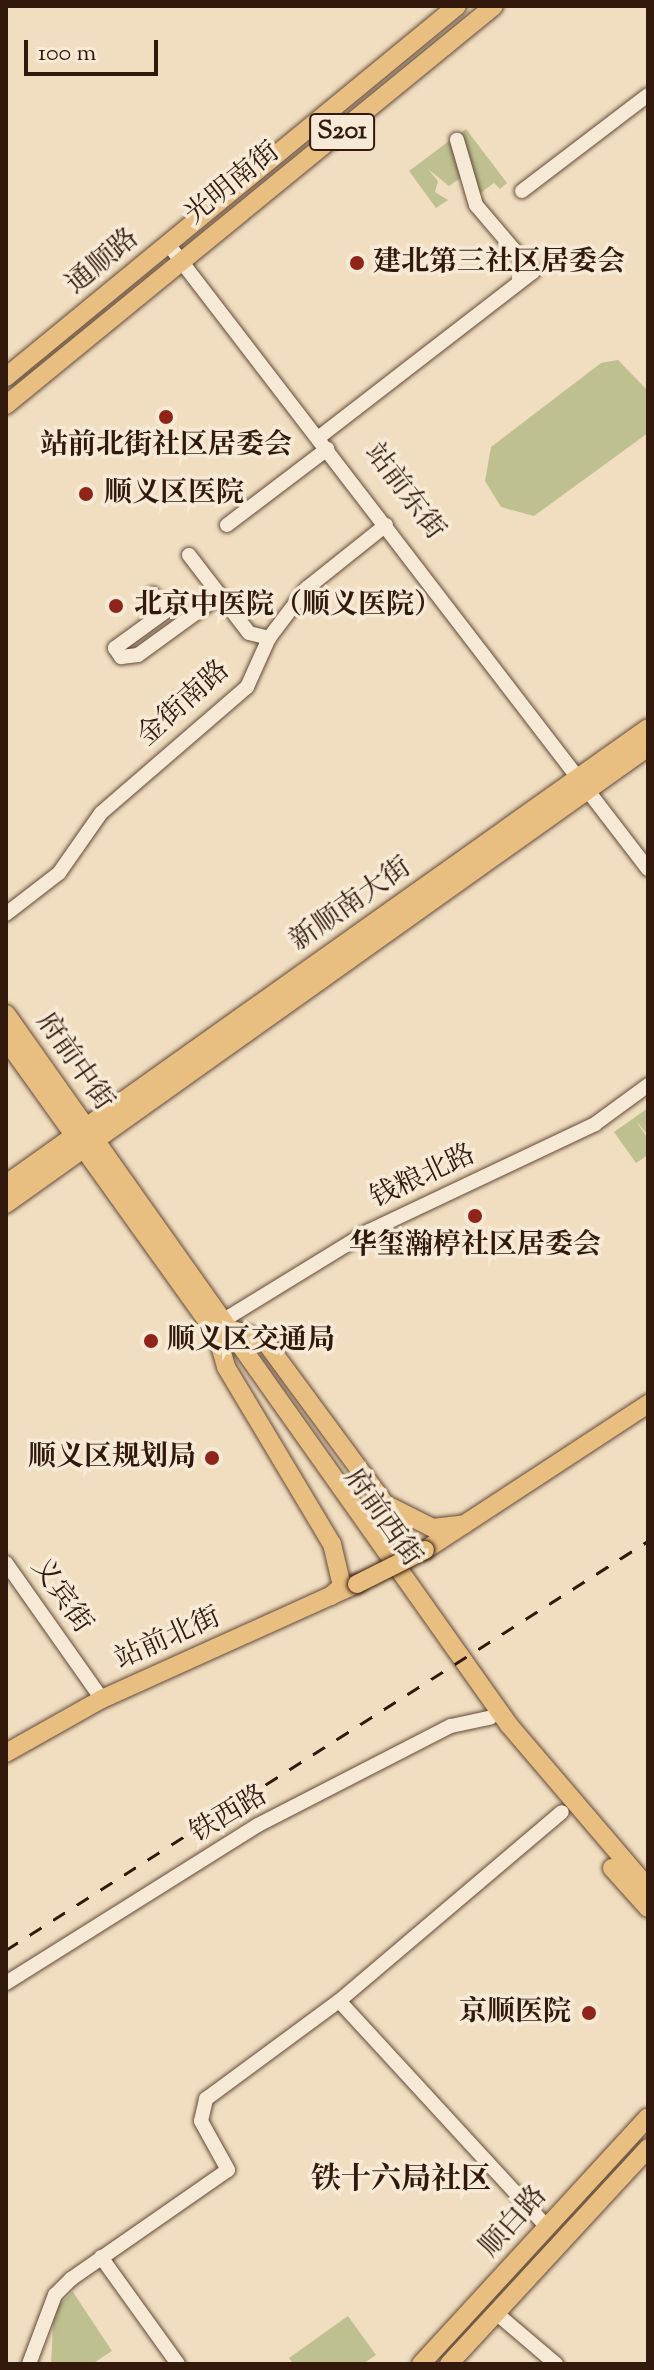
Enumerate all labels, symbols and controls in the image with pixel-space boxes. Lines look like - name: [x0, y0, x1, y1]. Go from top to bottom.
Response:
- scale bar: [28, 24, 162, 74]
- text: 100 m: [38, 37, 96, 71]
- road number: S201: [308, 110, 376, 154]
- street label: 光明南街: [179, 136, 287, 232]
- street label: 通顺路: [60, 222, 146, 302]
- place label: 建北第三社区居委会: [373, 246, 625, 280]
- marker: 建北第三社区居委会: [348, 254, 366, 272]
- marker: 站前北街社区居委会: [157, 408, 175, 426]
- place label: 站前北街社区居委会: [40, 429, 292, 463]
- street label: 站前东街: [357, 437, 451, 547]
- place label: 顺义区医院: [104, 477, 244, 511]
- marker: 顺义区医院: [75, 483, 97, 505]
- place label: 北京中医院（顺义医院）: [134, 589, 442, 623]
- marker: 北京中医院（顺义医院）: [105, 595, 127, 617]
- street label: 金街南路: [131, 654, 237, 754]
- street label: 新顺南大街: [284, 851, 418, 959]
- street label: 府前中街: [28, 1006, 120, 1118]
- street label: 钱粮北路: [365, 1138, 481, 1216]
- marker: 华玺瀚楟社区居委会: [466, 1207, 484, 1225]
- place label: 华玺瀚楟社区居委会: [349, 1229, 601, 1263]
- place label: 顺义区交通局: [167, 1324, 335, 1358]
- marker: 顺义区交通局: [142, 1332, 160, 1350]
- place label: 顺义区规划局: [28, 1441, 196, 1475]
- marker: 顺义区规划局: [203, 1449, 221, 1467]
- street label: 府前西街: [336, 1462, 428, 1574]
- street label: 义宾街: [23, 1552, 99, 1640]
- street label: 站前北街: [110, 1601, 226, 1677]
- street label: 铁西路: [184, 1779, 274, 1851]
- place label: 京顺医院: [459, 1996, 571, 2030]
- marker: 京顺医院: [578, 2002, 600, 2024]
- district label: 铁十六局社区: [311, 2163, 491, 2199]
- street label: 顺白路: [473, 2180, 555, 2264]

